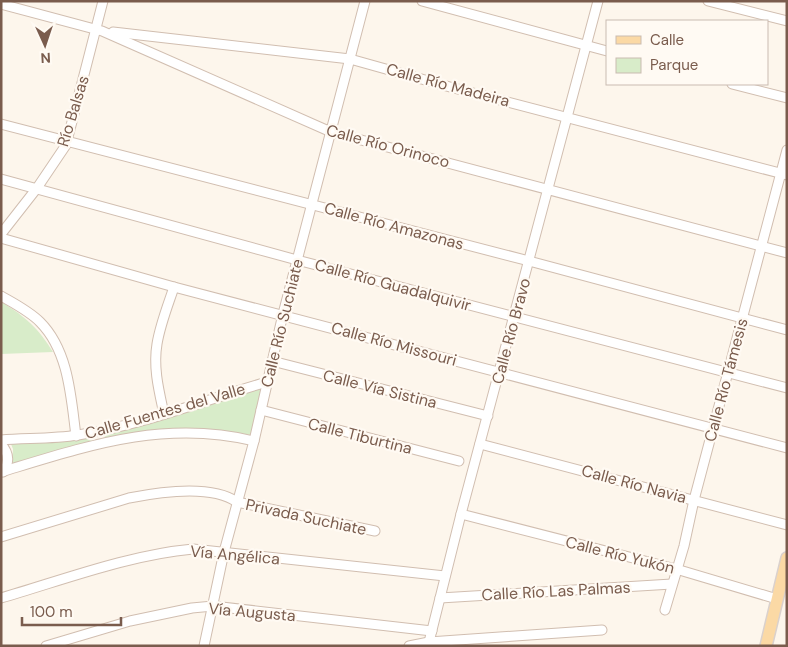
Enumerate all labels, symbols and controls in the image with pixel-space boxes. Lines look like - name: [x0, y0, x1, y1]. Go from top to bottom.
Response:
- north arrow: [20, 20, 70, 70]
- legend: [606, 20, 768, 85]
- text: Calle: [650, 30, 684, 50]
- text: N: [40, 49, 51, 67]
- text: Parque: [650, 55, 698, 75]
- street label: Calle Río Madeira: [384, 58, 512, 112]
- street label: Río Balsas: [52, 73, 94, 149]
- street label: Calle Río Orinoco: [324, 119, 452, 173]
- street label: Calle Río Amazonas: [322, 197, 466, 255]
- street label: Calle Río Guadalquivir: [313, 254, 474, 316]
- street label: Calle Río Suchiate: [256, 257, 308, 389]
- street label: Calle Río Bravo: [487, 276, 535, 386]
- street label: Calle Río Támesis: [699, 316, 753, 444]
- street label: Calle Río Missouri: [329, 317, 459, 371]
- street label: Calle Vía Sistina: [321, 365, 439, 413]
- street label: Calle Fuentes del Valle: [82, 378, 248, 444]
- street label: Calle Tiburtina: [306, 413, 414, 459]
- street label: Calle Río Navia: [579, 460, 689, 508]
- street label: Privada Suchiate: [244, 494, 368, 540]
- street label: Calle Río Yukón: [563, 531, 677, 579]
- street label: Vía Angélica: [189, 541, 281, 569]
- street label: Calle Río Las Palmas: [481, 577, 631, 605]
- scale bar: [22, 594, 121, 626]
- street label: Vía Augusta: [207, 598, 297, 626]
- text: 100 m: [30, 602, 73, 622]

